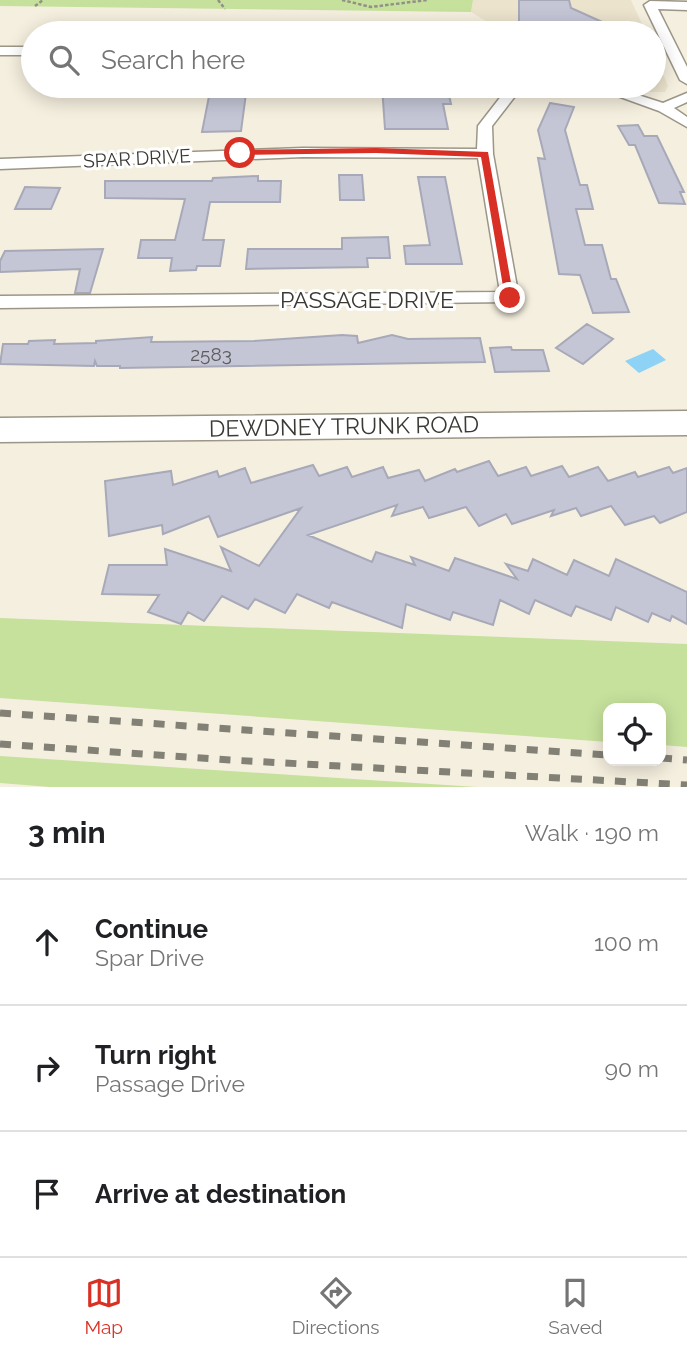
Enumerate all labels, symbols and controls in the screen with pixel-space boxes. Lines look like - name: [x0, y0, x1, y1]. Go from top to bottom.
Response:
- search box: [21, 21, 666, 98]
- icon: search: [45, 41, 83, 79]
- text: Search here: [101, 45, 245, 75]
- route start: [224, 137, 255, 168]
- street label: SPAR DRIVE: [83, 144, 191, 172]
- route end: [494, 282, 525, 313]
- street label: PASSAGE DRIVE: [280, 286, 454, 313]
- house number: 2583: [190, 343, 232, 365]
- street label: DEWDNEY TRUNK ROAD: [209, 410, 479, 442]
- map controls: [603, 703, 666, 766]
- button: locate: [603, 703, 666, 766]
- text: 3 min: [28, 815, 106, 850]
- text: Walk · 190 m: [525, 819, 659, 846]
- text: Continue: [95, 914, 208, 944]
- icon: ahead: [28, 923, 66, 961]
- text: 100 m: [594, 929, 659, 956]
- text: Spar Drive: [95, 944, 204, 971]
- text: Turn right: [95, 1040, 216, 1070]
- icon: right: [28, 1049, 66, 1087]
- text: 90 m: [604, 1055, 659, 1082]
- text: Passage Drive: [95, 1070, 245, 1097]
- icon: arrive: [28, 1175, 66, 1213]
- text: Arrive at destination: [95, 1179, 346, 1209]
- tab: Map: [84, 1274, 123, 1338]
- tab: Directions: [292, 1274, 380, 1338]
- tab: Saved: [548, 1274, 603, 1338]

